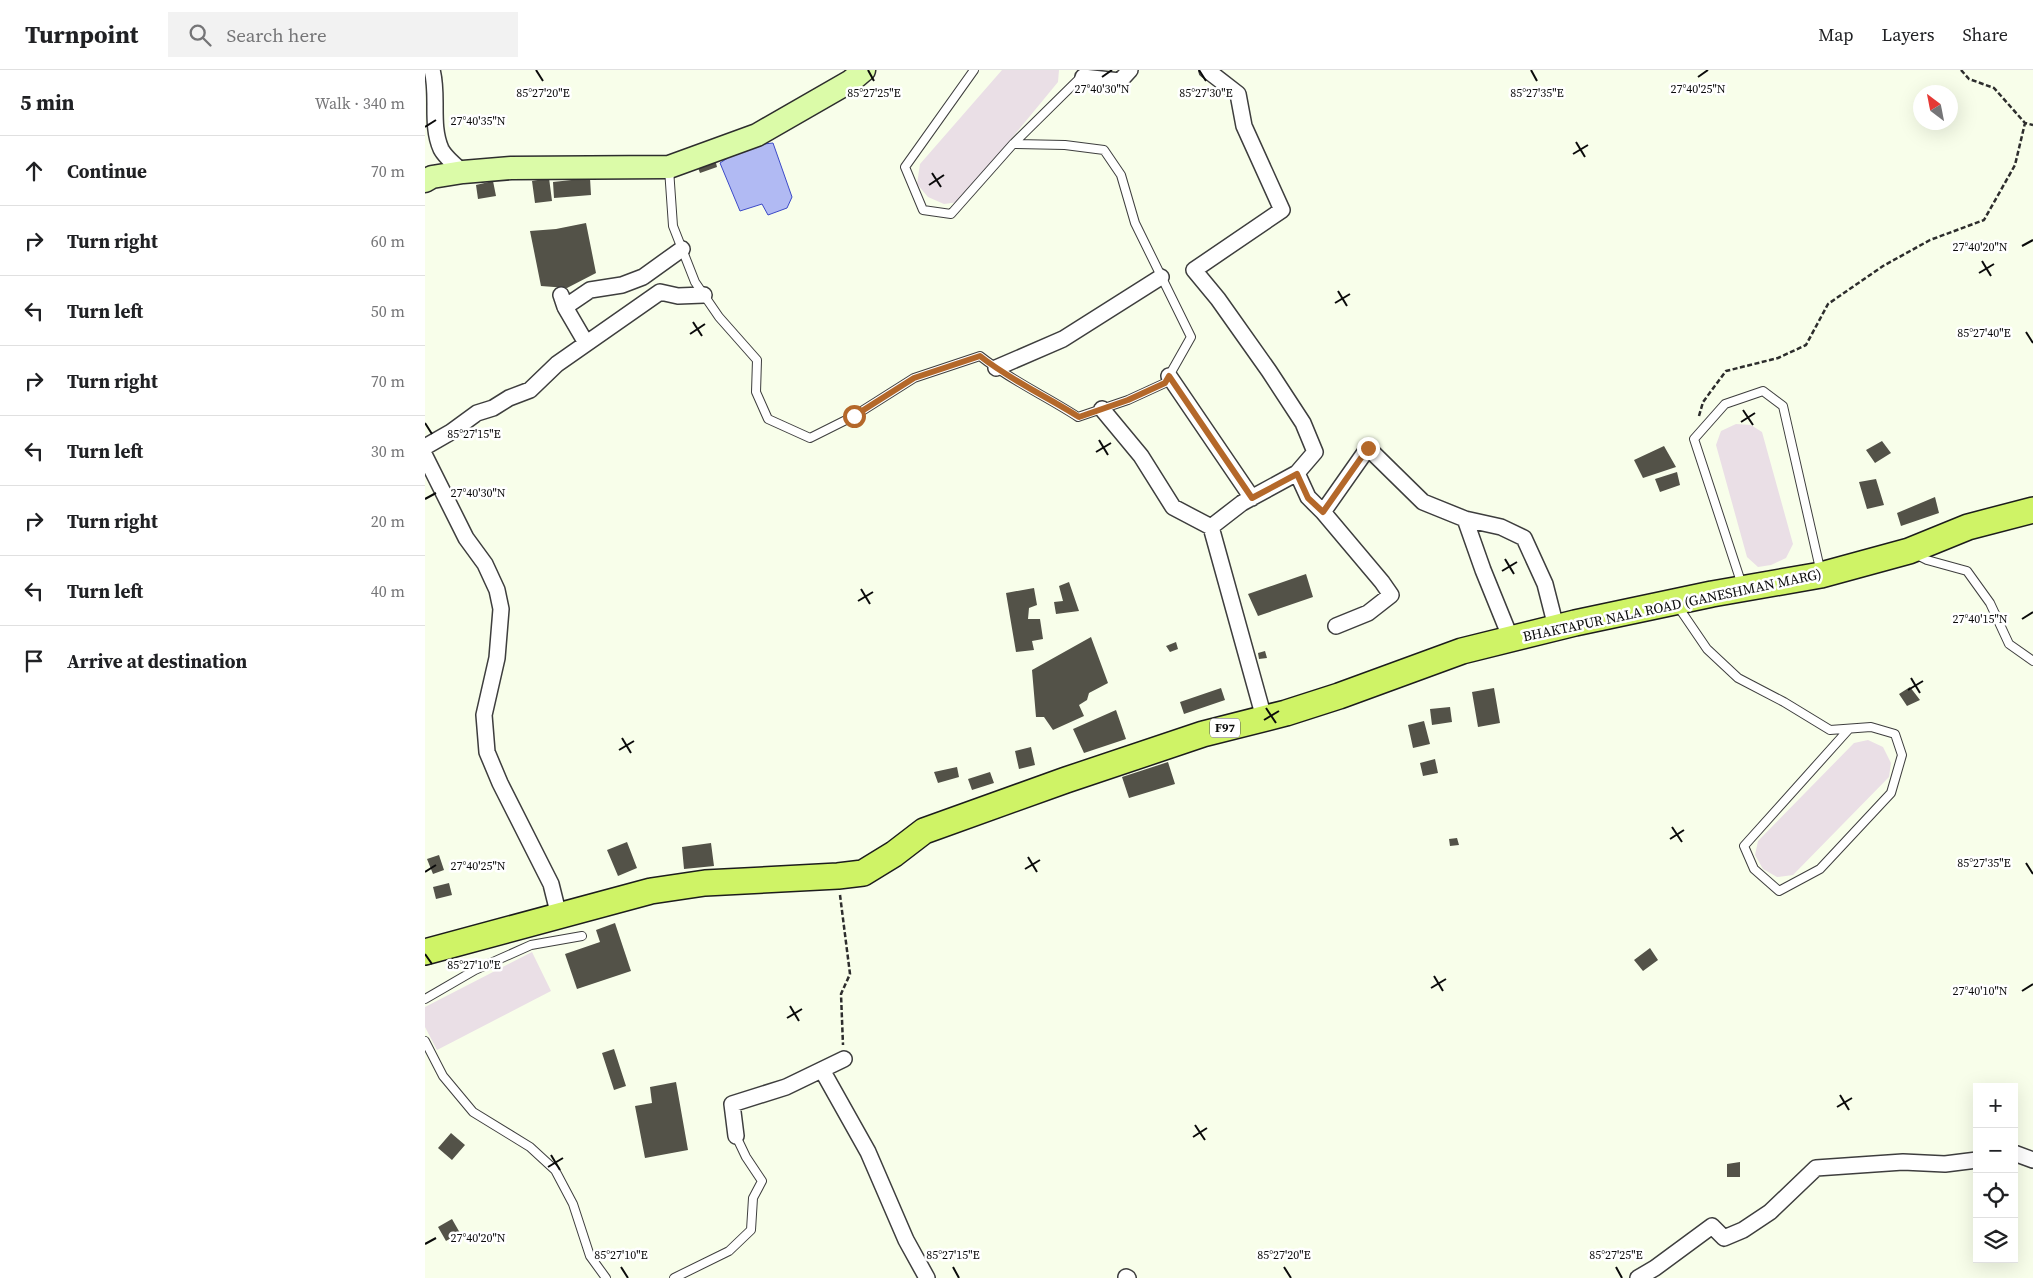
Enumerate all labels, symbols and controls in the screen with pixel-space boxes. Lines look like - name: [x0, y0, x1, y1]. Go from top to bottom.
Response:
- search box: [168, 12, 518, 57]
- text: Turnpoint: [25, 18, 138, 51]
- icon: search: [186, 21, 214, 49]
- text: Search here: [226, 22, 327, 48]
- text: Map: [1818, 22, 1853, 47]
- text: Layers: [1881, 22, 1934, 47]
- text: Share: [1962, 22, 2008, 47]
- text: 27°40'30"N: [1074, 81, 1130, 97]
- text: 27°40'25"N: [1670, 81, 1726, 97]
- text: 85°27'20"E: [516, 85, 570, 101]
- text: 85°27'25"E: [847, 85, 901, 101]
- text: 85°27'30"E: [1179, 85, 1233, 101]
- text: 85°27'35"E: [1510, 85, 1564, 101]
- north arrow: [1913, 85, 1958, 130]
- text: 5 min: [20, 88, 75, 117]
- text: Walk · 340 m: [315, 92, 405, 114]
- text: 27°40'35"N: [450, 113, 506, 129]
- icon: ahead: [20, 157, 48, 185]
- text: Continue: [67, 158, 147, 184]
- text: 70 m: [371, 160, 405, 182]
- icon: right: [20, 227, 48, 255]
- text: Turn right: [67, 228, 158, 254]
- text: 60 m: [371, 230, 405, 252]
- text: 27°40'20"N: [1952, 239, 2008, 255]
- icon: left: [20, 297, 48, 325]
- text: Turn left: [67, 298, 143, 324]
- text: 50 m: [371, 300, 405, 322]
- text: 85°27'40"E: [1957, 325, 2011, 341]
- icon: right: [20, 367, 48, 395]
- text: Turn right: [67, 368, 158, 394]
- text: 70 m: [371, 370, 405, 392]
- route start: [843, 405, 866, 428]
- text: 85°27'15"E: [447, 426, 501, 442]
- icon: left: [20, 437, 48, 465]
- route end: [1357, 437, 1380, 460]
- text: Turn left: [67, 438, 143, 464]
- text: 30 m: [371, 440, 405, 462]
- text: 27°40'30"N: [450, 485, 506, 501]
- icon: right: [20, 507, 48, 535]
- text: Turn right: [67, 508, 158, 534]
- text: 20 m: [371, 510, 405, 532]
- street label: BHAKTAPUR NALA ROAD (GANESHMAN MARG): [1521, 564, 1823, 646]
- icon: left: [20, 577, 48, 605]
- text: Turn left: [67, 578, 143, 604]
- text: 40 m: [371, 580, 405, 602]
- text: 27°40'15"N: [1952, 611, 2008, 627]
- icon: arrive: [20, 647, 48, 675]
- text: Arrive at destination: [67, 648, 247, 674]
- road number: F97: [1210, 718, 1240, 738]
- text: 85°27'35"E: [1957, 855, 2011, 871]
- text: 27°40'25"N: [450, 858, 506, 874]
- text: 85°27'10"E: [447, 957, 501, 973]
- text: 27°40'10"N: [1952, 983, 2008, 999]
- map controls: [1973, 1083, 2018, 1263]
- button: +: [1973, 1083, 2018, 1128]
- button: −: [1973, 1128, 2018, 1173]
- button: locate: [1973, 1173, 2018, 1218]
- button: layers: [1973, 1218, 2018, 1263]
- text: 27°40'20"N: [450, 1230, 506, 1246]
- text: 85°27'10"E: [594, 1247, 648, 1263]
- text: 85°27'15"E: [926, 1247, 980, 1263]
- text: 85°27'20"E: [1257, 1247, 1311, 1263]
- text: 85°27'25"E: [1589, 1247, 1643, 1263]

